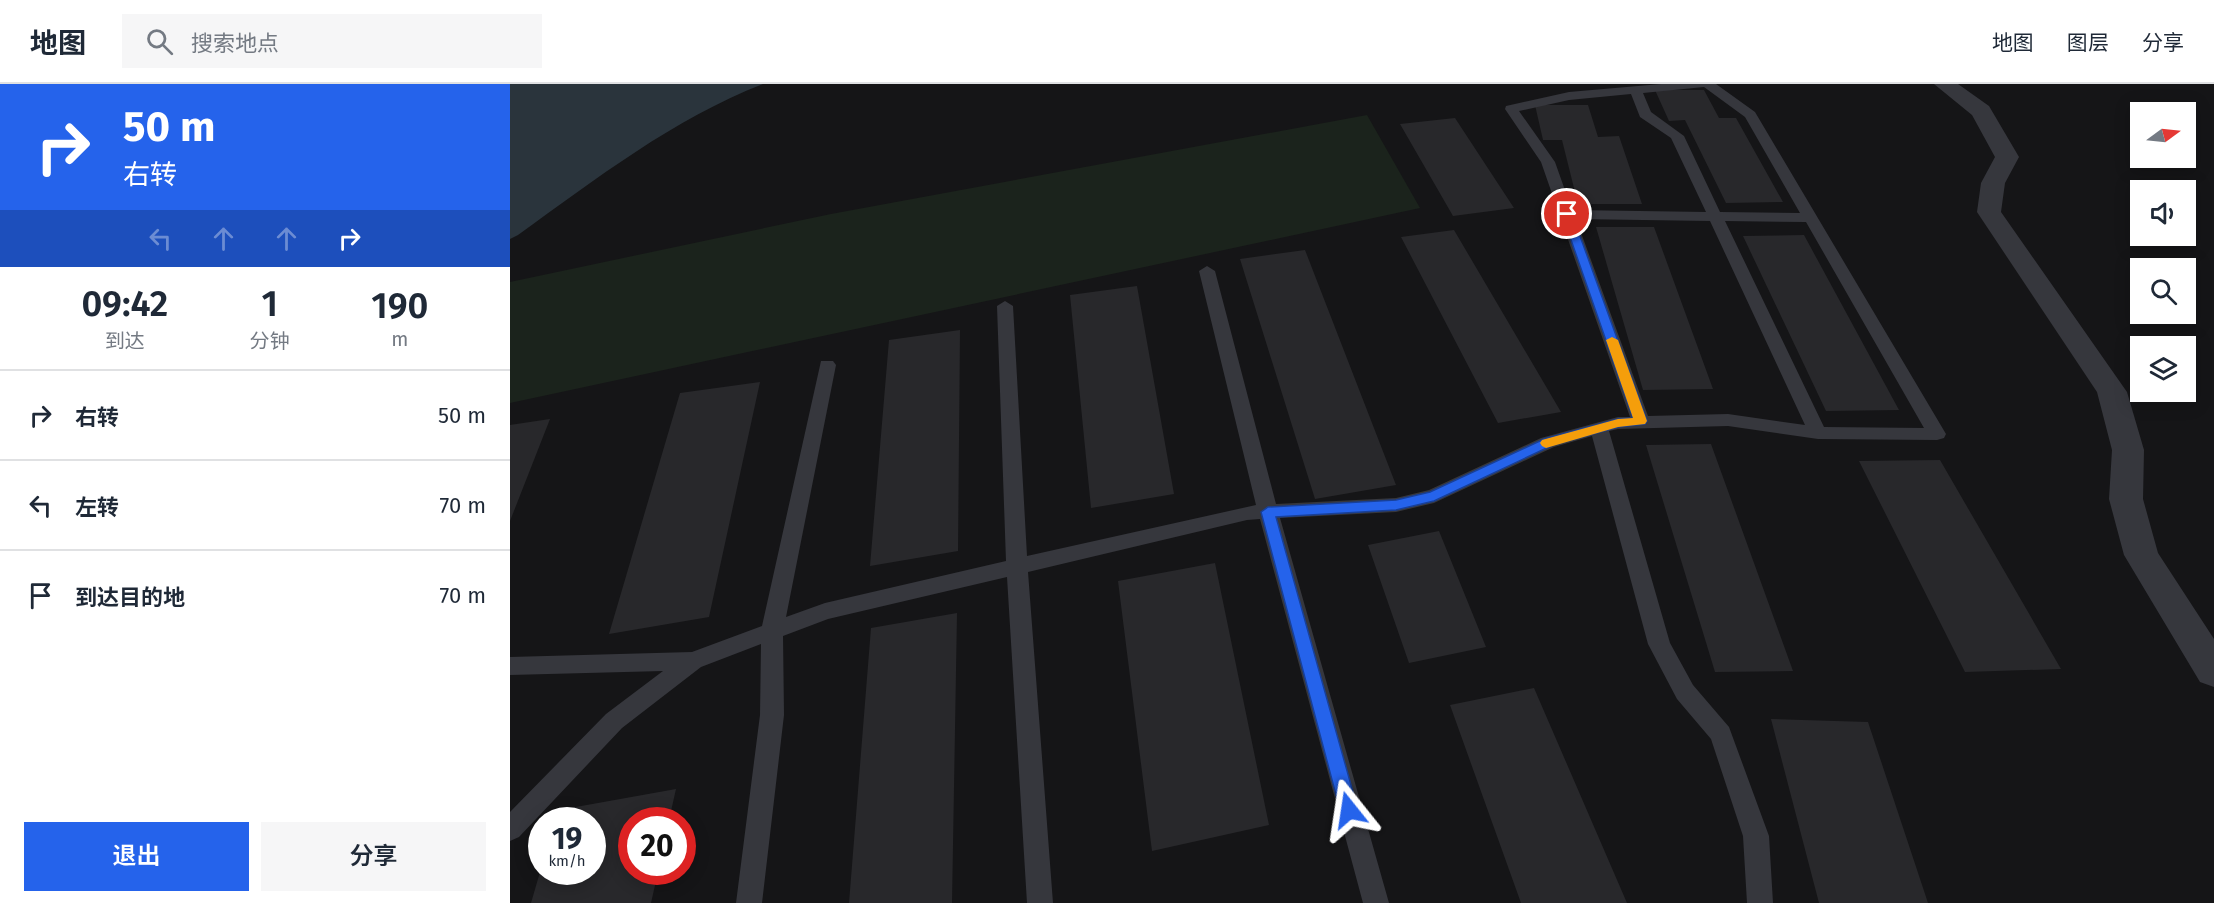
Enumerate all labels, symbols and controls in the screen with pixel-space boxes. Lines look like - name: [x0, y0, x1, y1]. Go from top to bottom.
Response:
- search box: [122, 14, 542, 68]
- icon: search: [143, 25, 176, 58]
- text: 地图: [30, 27, 86, 60]
- text: 搜索地点: [191, 30, 279, 57]
- text: 地图: [1992, 30, 2034, 56]
- text: 图层: [2067, 30, 2109, 56]
- text: 分享: [2142, 30, 2184, 56]
- text: 50 m: [123, 102, 216, 152]
- north arrow: [2130, 102, 2196, 168]
- map controls: [2130, 102, 2196, 402]
- icon: right: [24, 108, 102, 186]
- text: 右转: [123, 159, 177, 191]
- button: sound: [2130, 180, 2196, 246]
- pin: [1541, 188, 1592, 239]
- icon: arrive: [1550, 197, 1583, 230]
- icon: left: [144, 222, 177, 255]
- icon: ahead: [207, 222, 240, 255]
- icon: ahead: [270, 222, 303, 255]
- icon: right: [333, 222, 366, 255]
- button: search: [2130, 258, 2196, 324]
- text: 09:42: [82, 282, 168, 326]
- text: 1: [262, 282, 278, 326]
- text: 190: [371, 284, 428, 328]
- text: m: [391, 327, 408, 351]
- text: 到达: [105, 329, 145, 353]
- text: 分钟: [250, 329, 290, 353]
- button: layers: [2130, 336, 2196, 402]
- icon: right: [24, 399, 57, 432]
- text: 50 m: [438, 402, 486, 429]
- text: 右转: [75, 404, 119, 431]
- icon: left: [24, 489, 57, 522]
- text: 70 m: [440, 492, 486, 519]
- text: 左转: [75, 494, 119, 521]
- icon: arrive: [24, 579, 57, 612]
- text: 70 m: [440, 582, 486, 609]
- text: 到达目的地: [75, 584, 185, 611]
- position arrow: [1317, 778, 1381, 842]
- speed limit sign: 20: [618, 807, 696, 885]
- text: 19: [552, 821, 582, 857]
- button: 退出: [24, 822, 249, 891]
- button: 分享: [261, 822, 486, 891]
- text: km/h: [548, 852, 586, 870]

